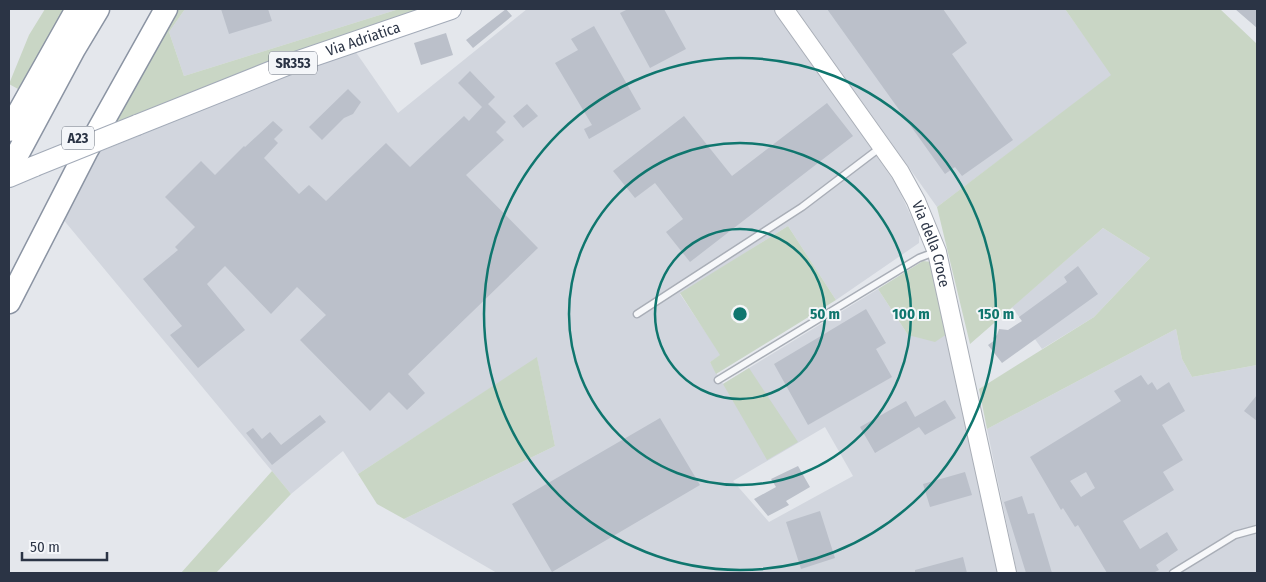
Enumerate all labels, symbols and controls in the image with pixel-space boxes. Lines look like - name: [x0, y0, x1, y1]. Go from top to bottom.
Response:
- street label: Via Adriatica: [324, 18, 402, 60]
- road number: SR353: [269, 52, 317, 74]
- road number: A23: [62, 126, 94, 150]
- street label: Via della Croce: [908, 198, 953, 289]
- centre of rings: [731, 305, 749, 323]
- text: 50 m: [810, 305, 840, 323]
- text: 100 m: [892, 305, 930, 323]
- text: 150 m: [978, 305, 1014, 323]
- scale bar: [22, 530, 108, 562]
- text: 50 m: [30, 538, 60, 556]

